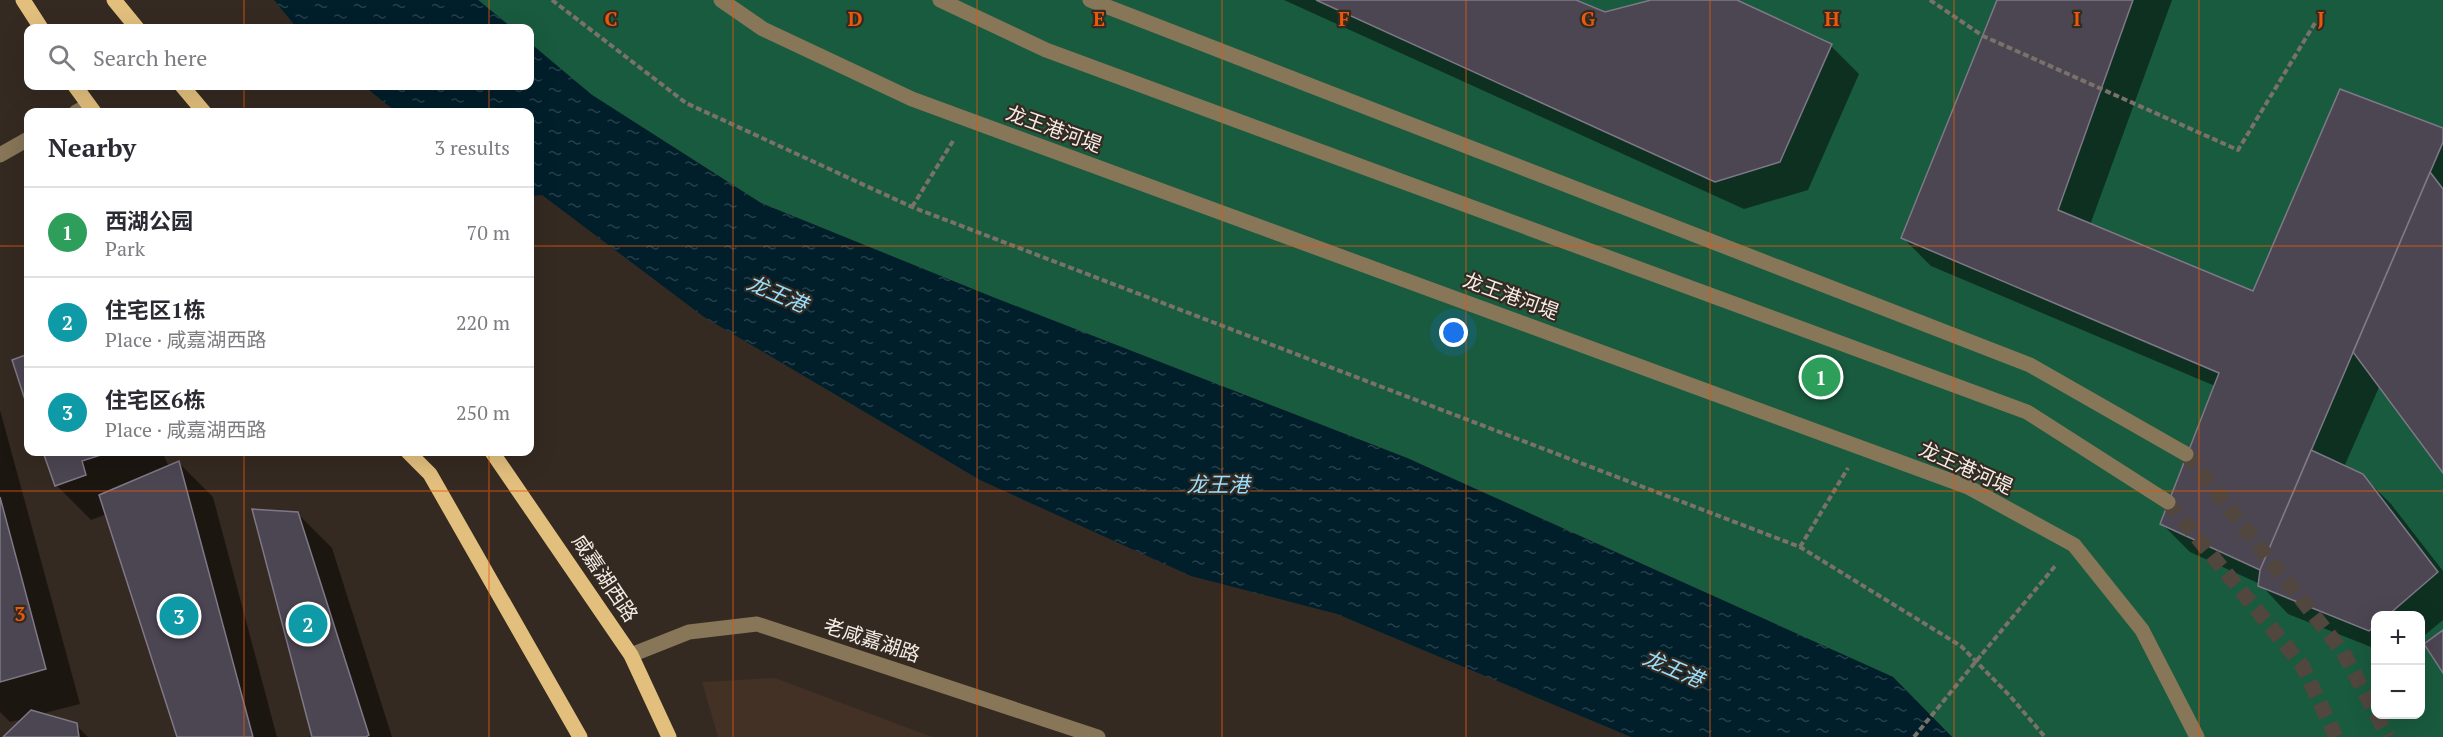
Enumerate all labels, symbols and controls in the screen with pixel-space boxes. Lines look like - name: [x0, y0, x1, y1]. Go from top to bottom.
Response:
- text: C: [604, 5, 618, 32]
- text: D: [848, 5, 862, 32]
- text: E: [1093, 5, 1105, 32]
- text: F: [1338, 5, 1350, 32]
- text: G: [1581, 5, 1595, 32]
- text: H: [1824, 5, 1840, 32]
- text: I: [2073, 5, 2081, 32]
- text: J: [2317, 5, 2325, 32]
- search box: [24, 24, 534, 90]
- icon: search: [45, 41, 78, 74]
- text: Search here: [93, 43, 207, 72]
- street label: 龙王港河堤: [1003, 99, 1106, 158]
- text: Nearby: [48, 130, 136, 164]
- text: 3 results: [435, 134, 510, 161]
- text: 西湖公园: [105, 206, 193, 235]
- text: 1: [62, 219, 73, 246]
- text: 70 m: [467, 219, 510, 246]
- text: Park: [105, 235, 145, 262]
- street label: 龙王港河堤: [1460, 266, 1563, 325]
- water label: 龙王港: [743, 268, 815, 319]
- text: 住宅区1栋: [105, 295, 205, 324]
- text: 2: [62, 309, 73, 336]
- text: 220 m: [456, 309, 510, 336]
- your location: [1439, 318, 1468, 347]
- text: Place · 咸嘉湖西路: [105, 326, 267, 353]
- pin: 1: [1802, 354, 1840, 400]
- text: 住宅区6栋: [105, 385, 205, 414]
- text: 3: [62, 399, 73, 426]
- text: 250 m: [456, 399, 510, 426]
- text: Place · 咸嘉湖西路: [105, 416, 267, 443]
- street label: 龙王港河堤: [1915, 435, 2017, 500]
- water label: 龙王港: [1187, 470, 1252, 498]
- street label: 咸嘉湖西路: [566, 529, 645, 627]
- pin: 3: [160, 594, 198, 638]
- text: 3: [14, 600, 26, 627]
- pin: 2: [288, 602, 328, 646]
- street label: 老咸嘉湖路: [820, 611, 924, 668]
- map controls: [2371, 611, 2425, 719]
- button: +: [2371, 611, 2425, 665]
- water label: 龙王港: [1639, 643, 1711, 694]
- button: −: [2371, 665, 2425, 719]

